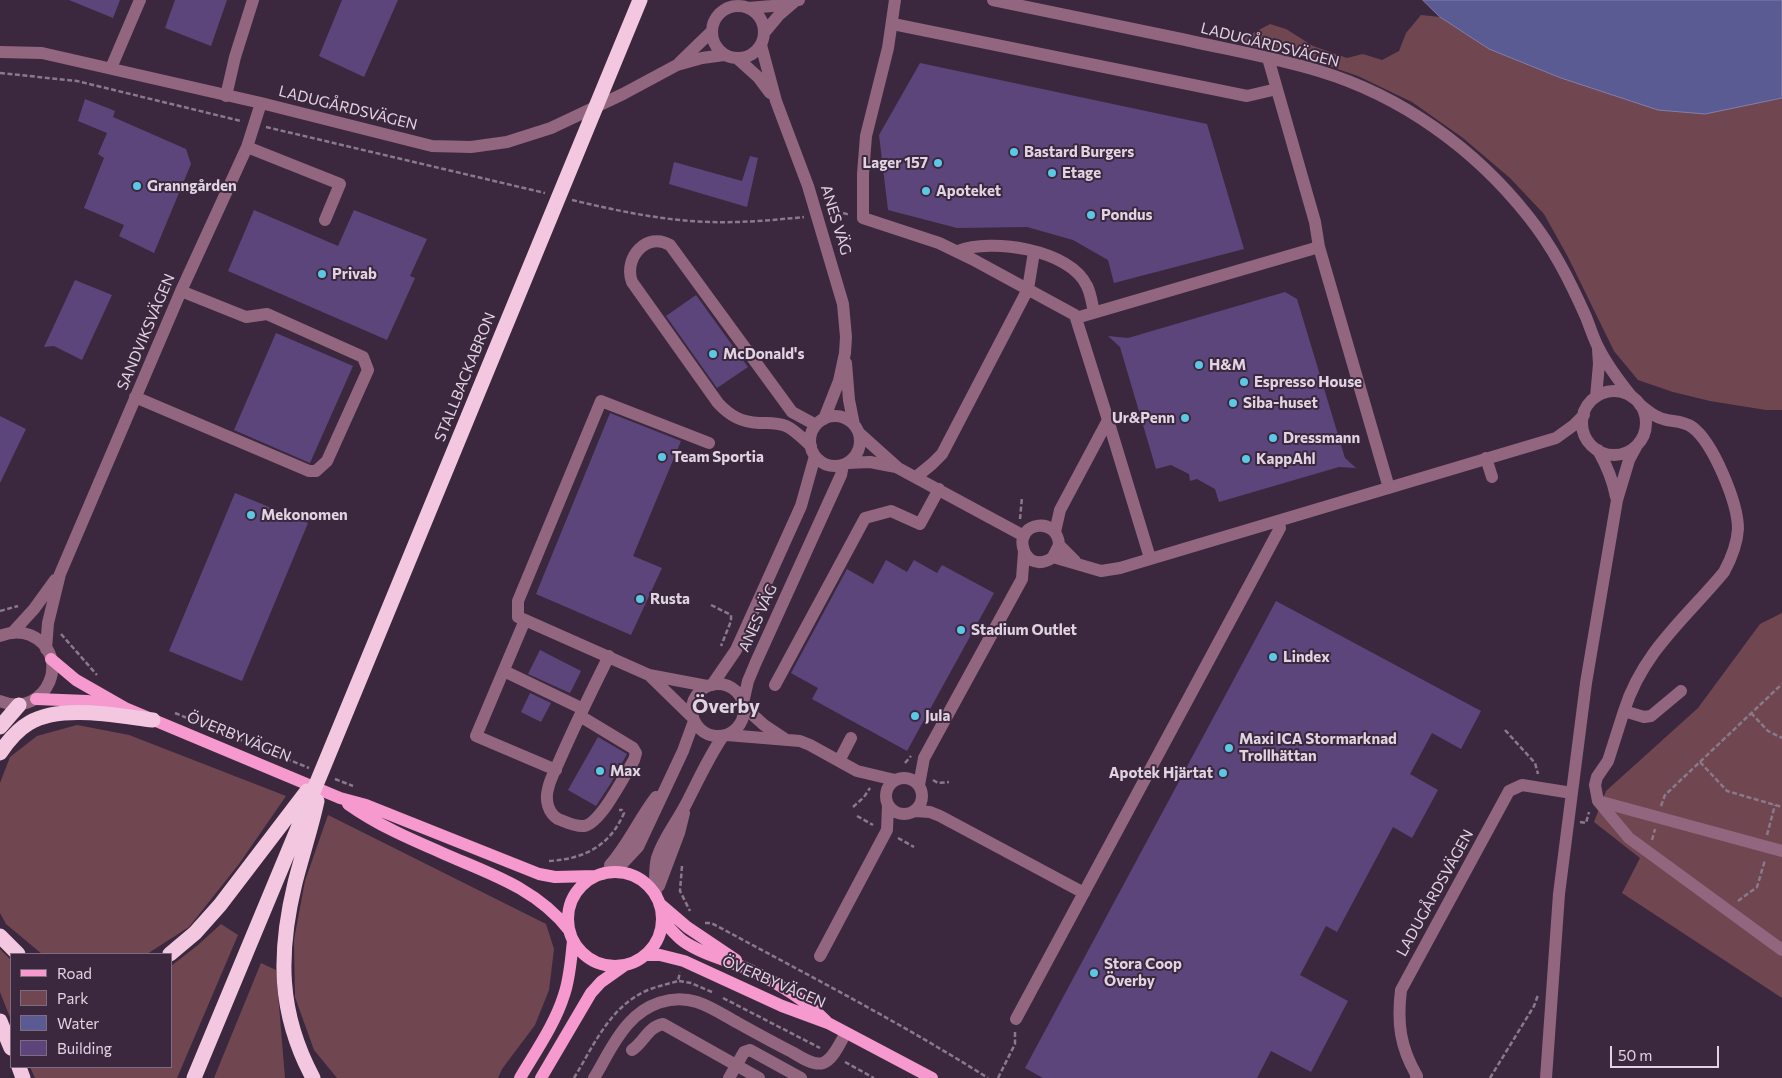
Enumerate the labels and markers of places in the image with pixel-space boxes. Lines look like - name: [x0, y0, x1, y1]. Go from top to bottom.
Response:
- place label: Bastard Burgers: [1024, 143, 1134, 161]
- marker: Bastard Burgers: [1008, 146, 1020, 158]
- place label: Lager 157: [863, 154, 928, 172]
- marker: Lager 157: [932, 157, 944, 169]
- place label: Etage: [1062, 164, 1101, 182]
- marker: Etage: [1046, 167, 1058, 179]
- place label: Granngården: [147, 177, 237, 195]
- marker: Granngården: [131, 180, 143, 192]
- place label: Apoteket: [936, 182, 1001, 200]
- marker: Apoteket: [920, 185, 932, 197]
- place label: Pondus: [1101, 206, 1152, 224]
- marker: Pondus: [1085, 209, 1097, 221]
- place label: Privab: [332, 265, 377, 283]
- marker: Privab: [316, 268, 328, 280]
- place label: McDonald's: [723, 345, 804, 363]
- marker: McDonald's: [707, 348, 719, 360]
- place label: H&M: [1209, 356, 1246, 374]
- marker: H&M: [1193, 359, 1205, 371]
- place label: Espresso House: [1254, 373, 1362, 391]
- marker: Espresso House: [1238, 376, 1250, 388]
- place label: Siba-huset: [1243, 394, 1318, 412]
- marker: Siba-huset: [1227, 397, 1239, 409]
- place label: Ur&Penn: [1112, 409, 1175, 427]
- marker: Ur&Penn: [1179, 412, 1191, 424]
- place label: Dressmann: [1283, 429, 1360, 447]
- marker: Dressmann: [1267, 432, 1279, 444]
- place label: Team Sportia: [672, 448, 764, 466]
- place label: KappAhl: [1256, 450, 1316, 468]
- marker: Team Sportia: [656, 451, 668, 463]
- marker: KappAhl: [1240, 453, 1252, 465]
- place label: Mekonomen: [261, 506, 348, 524]
- marker: Mekonomen: [245, 509, 257, 521]
- place label: Rusta: [650, 590, 690, 608]
- marker: Rusta: [634, 593, 646, 605]
- place label: Stadium Outlet: [971, 621, 1077, 639]
- marker: Stadium Outlet: [955, 624, 967, 636]
- place label: Lindex: [1283, 648, 1330, 666]
- marker: Lindex: [1267, 651, 1279, 663]
- place label: Jula: [925, 707, 950, 725]
- marker: Jula: [909, 710, 921, 722]
- place label: Maxi ICA Stormarknad Trollhättan: [1239, 730, 1397, 765]
- marker: Maxi ICA Stormarknad Trollhättan: [1223, 742, 1235, 754]
- place label: Max: [610, 762, 641, 780]
- place label: Apotek Hjärtat: [1109, 764, 1213, 782]
- marker: Max: [594, 765, 606, 777]
- marker: Apotek Hjärtat: [1217, 767, 1229, 779]
- place label: Stora Coop Överby: [1104, 955, 1182, 990]
- marker: Stora Coop Överby: [1088, 967, 1100, 979]

